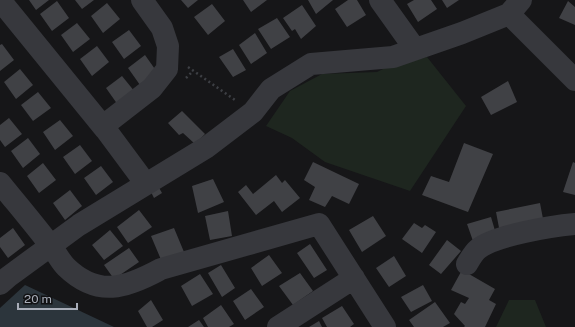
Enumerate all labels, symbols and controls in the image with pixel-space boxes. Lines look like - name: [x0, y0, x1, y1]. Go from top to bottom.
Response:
- scale bar: [18, 285, 77, 311]
- text: 20 m: [24, 292, 52, 306]

